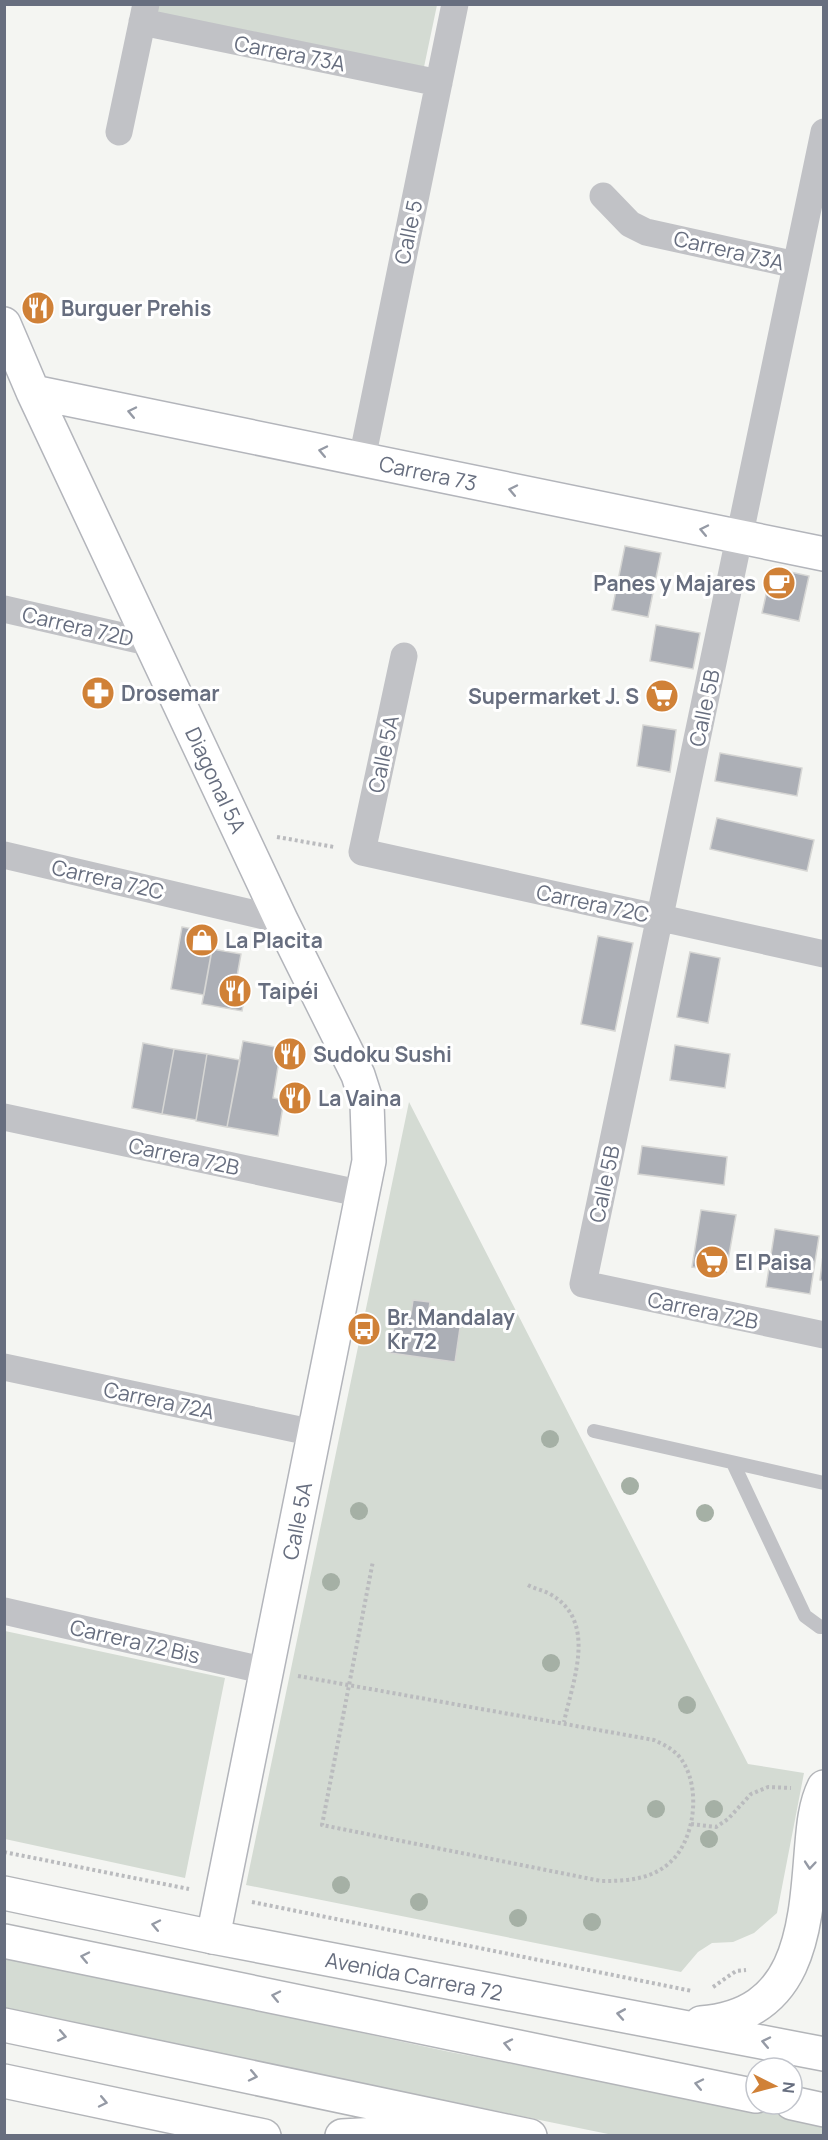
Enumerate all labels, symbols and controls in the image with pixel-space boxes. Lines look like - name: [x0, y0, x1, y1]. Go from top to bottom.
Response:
- street label: Carrera 73A: [232, 29, 348, 77]
- street label: Calle 5: [388, 197, 428, 267]
- street label: Carrera 73A: [671, 224, 787, 276]
- restaurant icon: Burguer Prehis: [20, 290, 56, 326]
- place label: Burguer Prehis: [61, 294, 211, 322]
- one-way arrow: [127, 406, 137, 419]
- one-way arrow: [318, 445, 328, 458]
- street label: Carrera 73: [377, 449, 479, 497]
- one-way arrow: [509, 484, 519, 497]
- one-way arrow: [700, 524, 710, 537]
- cafe icon: Panes y Majares: [761, 565, 797, 601]
- place label: Panes y Majares: [593, 569, 756, 597]
- street label: Carrera 72D: [20, 600, 136, 652]
- street label: Calle 5B: [682, 667, 726, 749]
- pharmacy icon: Drosemar: [80, 675, 116, 711]
- supermarket icon: Supermarket J. S: [644, 678, 680, 714]
- place label: Drosemar: [121, 679, 220, 707]
- place label: Supermarket J. S: [468, 682, 639, 710]
- street label: Calle 5A: [361, 713, 405, 795]
- street label: Diagonal 5A: [179, 722, 253, 838]
- street label: Carrera 72C: [49, 852, 167, 906]
- street label: Carrera 72C: [534, 877, 652, 929]
- shop icon: La Placita: [184, 922, 220, 958]
- place label: La Placita: [225, 926, 323, 954]
- restaurant icon: Taipéi: [217, 973, 253, 1009]
- place label: Taipéi: [258, 977, 319, 1005]
- restaurant icon: Sudoku Sushi: [272, 1036, 308, 1072]
- place label: Sudoku Sushi: [313, 1040, 452, 1068]
- restaurant icon: La Vaina: [277, 1080, 313, 1116]
- place label: La Vaina: [318, 1084, 401, 1112]
- street label: Carrera 72B: [126, 1131, 242, 1181]
- street label: Calle 5B: [582, 1143, 626, 1225]
- supermarket icon: El Paisa: [694, 1244, 730, 1280]
- place label: El Paisa: [735, 1248, 812, 1276]
- street label: Carrera 72B: [645, 1285, 761, 1335]
- place label: Br. Mandalay Kr 72: [387, 1303, 515, 1355]
- bus stop icon: Br. Mandalay Kr 72: [346, 1311, 382, 1347]
- street label: Carrera 72A: [101, 1375, 217, 1425]
- street label: Calle 5A: [276, 1480, 318, 1562]
- street label: Carrera 72 Bis: [67, 1612, 203, 1670]
- one-way arrow: [804, 1861, 817, 1870]
- one-way arrow: [151, 1919, 161, 1932]
- street label: Avenida Carrera 72: [323, 1945, 505, 2007]
- one-way arrow: [80, 1951, 90, 1964]
- one-way arrow: [271, 1990, 281, 2003]
- one-way arrow: [617, 2008, 627, 2021]
- one-way arrow: [57, 2029, 67, 2042]
- one-way arrow: [761, 2036, 771, 2049]
- one-way arrow: [503, 2038, 513, 2051]
- north arrow: [744, 2056, 804, 2116]
- one-way arrow: [248, 2069, 258, 2082]
- one-way arrow: [694, 2078, 704, 2091]
- text: N: [777, 2081, 800, 2094]
- one-way arrow: [98, 2095, 108, 2108]

